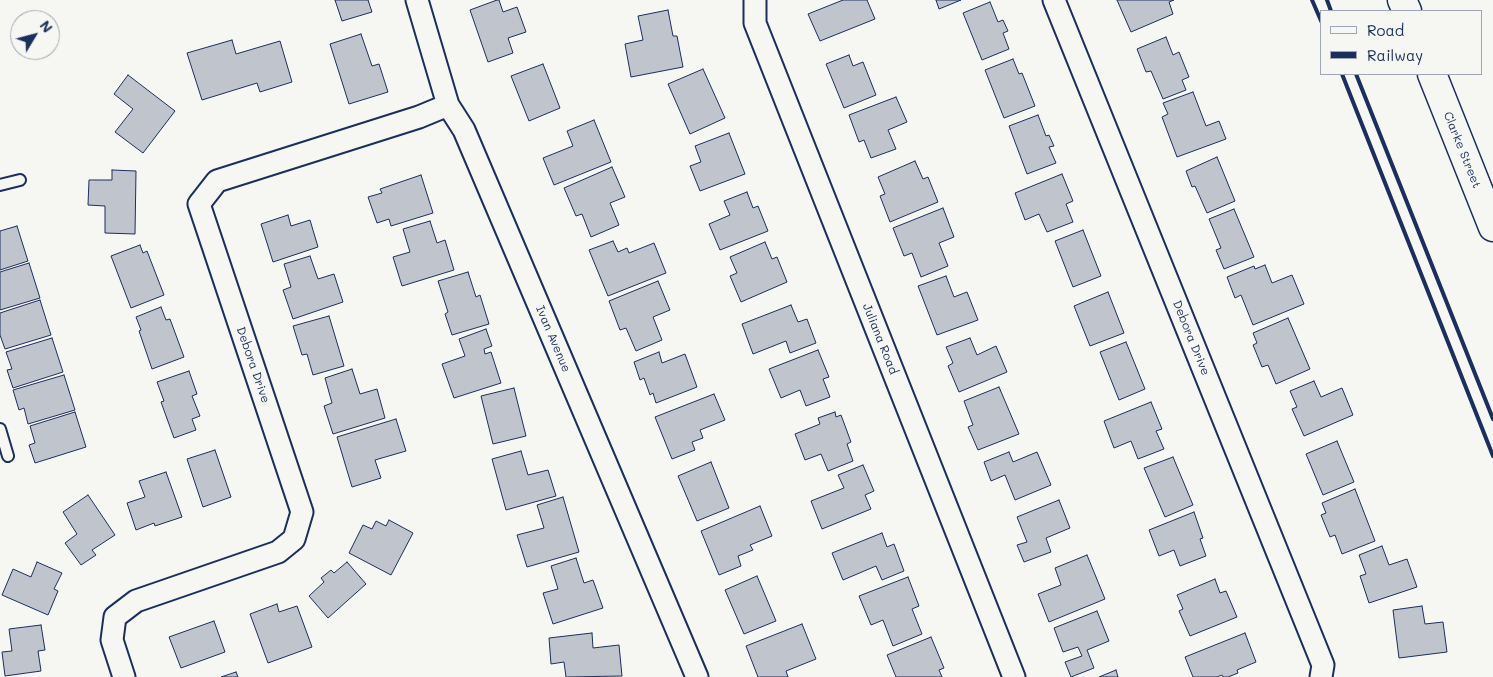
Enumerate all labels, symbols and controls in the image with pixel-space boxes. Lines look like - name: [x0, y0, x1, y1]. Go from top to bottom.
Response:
- north arrow: [10, 10, 60, 60]
- legend: [1320, 10, 1483, 75]
- text: N: [36, 16, 57, 36]
- text: Road: [1367, 20, 1404, 40]
- text: Railway: [1367, 45, 1423, 65]
- street label: Clarke Street: [1440, 110, 1484, 190]
- street label: Debora Drive: [1169, 298, 1213, 378]
- street label: Juliana Road: [859, 301, 901, 377]
- street label: Ivan Avenue: [532, 303, 574, 375]
- street label: Debora Drive: [233, 325, 273, 405]

